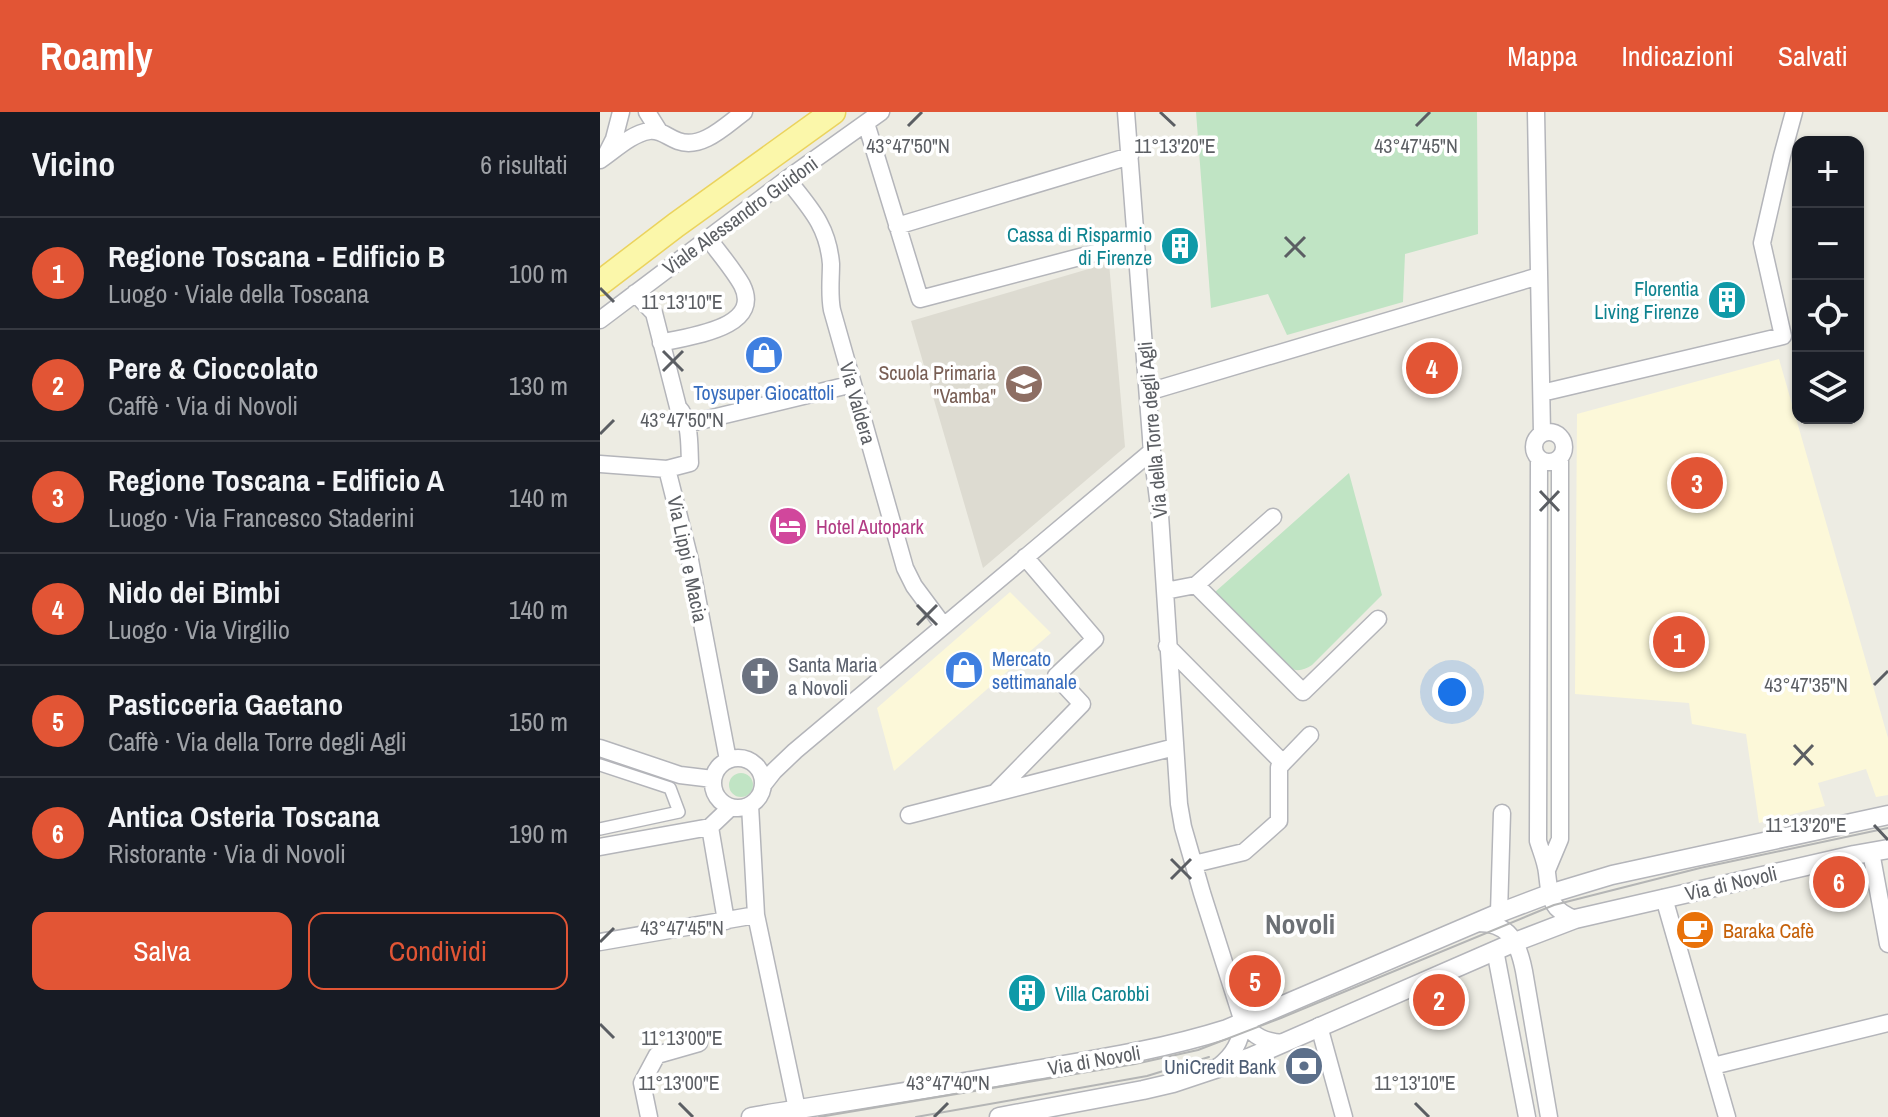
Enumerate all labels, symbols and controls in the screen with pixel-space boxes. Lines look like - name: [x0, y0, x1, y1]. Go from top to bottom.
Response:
- text: Roamly: [40, 31, 153, 82]
- text: Mappa: [1507, 37, 1577, 75]
- text: Indicazioni: [1621, 37, 1734, 75]
- text: Salvati: [1778, 37, 1848, 75]
- text: 43°47'50"N: [866, 132, 950, 159]
- text: 11°13'20"E: [1134, 132, 1216, 159]
- text: 43°47'45"N: [1374, 132, 1458, 159]
- map controls: [1792, 136, 1864, 424]
- button: +: [1792, 136, 1864, 208]
- text: Vicino: [32, 141, 115, 187]
- text: 6 risultati: [480, 147, 568, 182]
- street label: Viale Alessandro Guidoni: [657, 149, 823, 281]
- button: −: [1792, 208, 1864, 280]
- place label: Cassa di Risparmio di Firenze: [1007, 221, 1152, 271]
- building icon: Cassa di Risparmio di Firenze: [1159, 225, 1201, 267]
- text: Regione Toscana - Edificio B: [108, 236, 445, 276]
- text: 1: [52, 256, 64, 291]
- text: 100 m: [509, 256, 568, 291]
- place label: Florentia Living Firenze: [1594, 275, 1699, 325]
- text: Luogo · Viale della Toscana: [108, 276, 369, 311]
- building icon: Florentia Living Firenze: [1706, 279, 1748, 321]
- button: locate: [1792, 280, 1864, 352]
- text: 11°13'10"E: [641, 288, 723, 315]
- shop icon: Toysuper Giocattoli: [743, 334, 785, 376]
- pin: 4: [1406, 338, 1458, 398]
- street label: Via della Torre degli Agli: [1131, 341, 1173, 519]
- text: Pere & Cioccolato: [108, 348, 319, 388]
- button: layers: [1792, 352, 1864, 424]
- street label: Via Valdera: [833, 359, 883, 447]
- place label: Scuola Primaria "Vamba": [878, 359, 996, 409]
- school or university icon: Scuola Primaria "Vamba": [1003, 363, 1045, 405]
- text: 2: [52, 368, 64, 403]
- text: 130 m: [509, 368, 568, 403]
- place label: Toysuper Giocattoli: [693, 379, 835, 406]
- text: Caffè · Via di Novoli: [108, 388, 298, 423]
- text: 43°47'50"N: [640, 406, 724, 433]
- pin: 3: [1671, 453, 1723, 513]
- text: Regione Toscana - Edificio A: [108, 460, 444, 500]
- text: 3: [52, 480, 64, 515]
- text: 140 m: [509, 480, 568, 515]
- street label: Via Lippi e Macia: [661, 493, 715, 625]
- text: Luogo · Via Francesco Staderini: [108, 500, 415, 535]
- hotel icon: Hotel Autopark: [767, 505, 809, 547]
- place label: Hotel Autopark: [816, 513, 924, 540]
- text: Nido dei Bimbi: [108, 572, 280, 612]
- text: 4: [52, 592, 64, 627]
- text: 140 m: [509, 592, 568, 627]
- text: Luogo · Via Virgilio: [108, 612, 290, 647]
- pin: 1: [1653, 612, 1705, 672]
- place label: Mercato settimanale: [992, 645, 1077, 695]
- shop icon: Mercato settimanale: [943, 649, 985, 691]
- place label: Santa Maria a Novoli: [788, 651, 877, 701]
- church icon: Santa Maria a Novoli: [739, 655, 781, 697]
- text: 43°47'35"N: [1764, 671, 1848, 698]
- your location: [1432, 672, 1472, 712]
- text: Pasticceria Gaetano: [108, 684, 343, 724]
- text: 5: [52, 704, 64, 739]
- text: 150 m: [509, 704, 568, 739]
- text: Caffè · Via della Torre degli Agli: [108, 724, 407, 759]
- text: Antica Osteria Toscana: [108, 796, 380, 836]
- text: 11°13'20"E: [1765, 811, 1847, 838]
- text: 6: [52, 816, 64, 851]
- text: 190 m: [509, 816, 568, 851]
- text: Ristorante · Via di Novoli: [108, 836, 346, 871]
- pin: 6: [1813, 852, 1865, 912]
- street label: Via di Novoli: [1682, 859, 1780, 907]
- district label: Novoli: [1265, 905, 1335, 943]
- cafe icon: Baraka Cafè: [1674, 909, 1716, 951]
- button: Salva: [32, 912, 292, 990]
- button: Condividi: [308, 912, 568, 990]
- text: 43°47'45"N: [640, 914, 724, 941]
- place label: Baraka Cafè: [1723, 917, 1814, 944]
- pin: 5: [1229, 951, 1281, 1011]
- pin: 2: [1413, 970, 1465, 1030]
- building icon: Villa Carobbi: [1006, 972, 1048, 1014]
- place label: Villa Carobbi: [1055, 980, 1150, 1007]
- text: 11°13'00"E: [641, 1024, 723, 1051]
- street label: Via di Novoli: [1046, 1039, 1142, 1081]
- bank icon: UniCredit Bank: [1283, 1045, 1325, 1087]
- place label: UniCredit Bank: [1164, 1053, 1277, 1080]
- text: 11°13'00"E: [638, 1069, 720, 1096]
- text: 43°47'40"N: [906, 1069, 990, 1096]
- text: 11°13'10"E: [1374, 1069, 1456, 1096]

